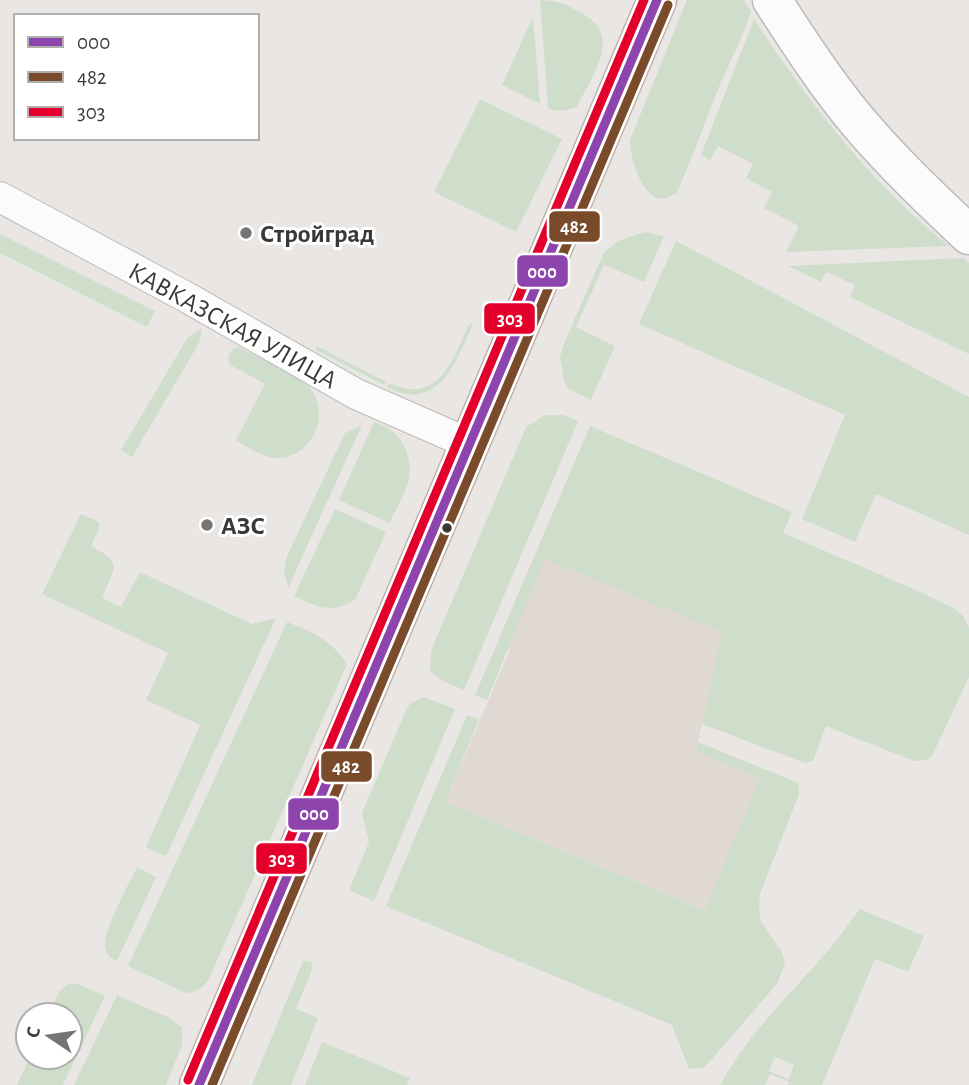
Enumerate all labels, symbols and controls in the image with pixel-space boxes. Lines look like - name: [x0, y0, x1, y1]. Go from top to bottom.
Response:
- legend: [14, 14, 259, 140]
- text: 000: [77, 32, 110, 53]
- text: 482: [77, 67, 107, 88]
- text: 303: [77, 102, 105, 123]
- line badge: 482: [548, 210, 601, 243]
- text: 482: [560, 218, 588, 237]
- place label: Стройград: [260, 221, 374, 247]
- marker: Стройград: [238, 225, 254, 241]
- line badge: 000: [516, 254, 569, 288]
- street label: КАВКАЗСКАЯ УЛИЦА: [124, 258, 341, 394]
- text: 000: [527, 263, 557, 282]
- line badge: 303: [483, 302, 536, 335]
- text: 303: [497, 310, 523, 329]
- place label: АЗС: [221, 513, 265, 539]
- marker: АЗС: [199, 517, 215, 533]
- unlabelled marker: [440, 521, 454, 535]
- line badge: 482: [320, 750, 373, 783]
- text: 482: [332, 758, 360, 777]
- line badge: 000: [287, 797, 340, 831]
- text: 000: [299, 805, 329, 824]
- line badge: 303: [255, 842, 308, 875]
- text: 303: [269, 850, 295, 869]
- north arrow: [14, 1001, 84, 1071]
- text: С: [23, 1025, 44, 1040]

